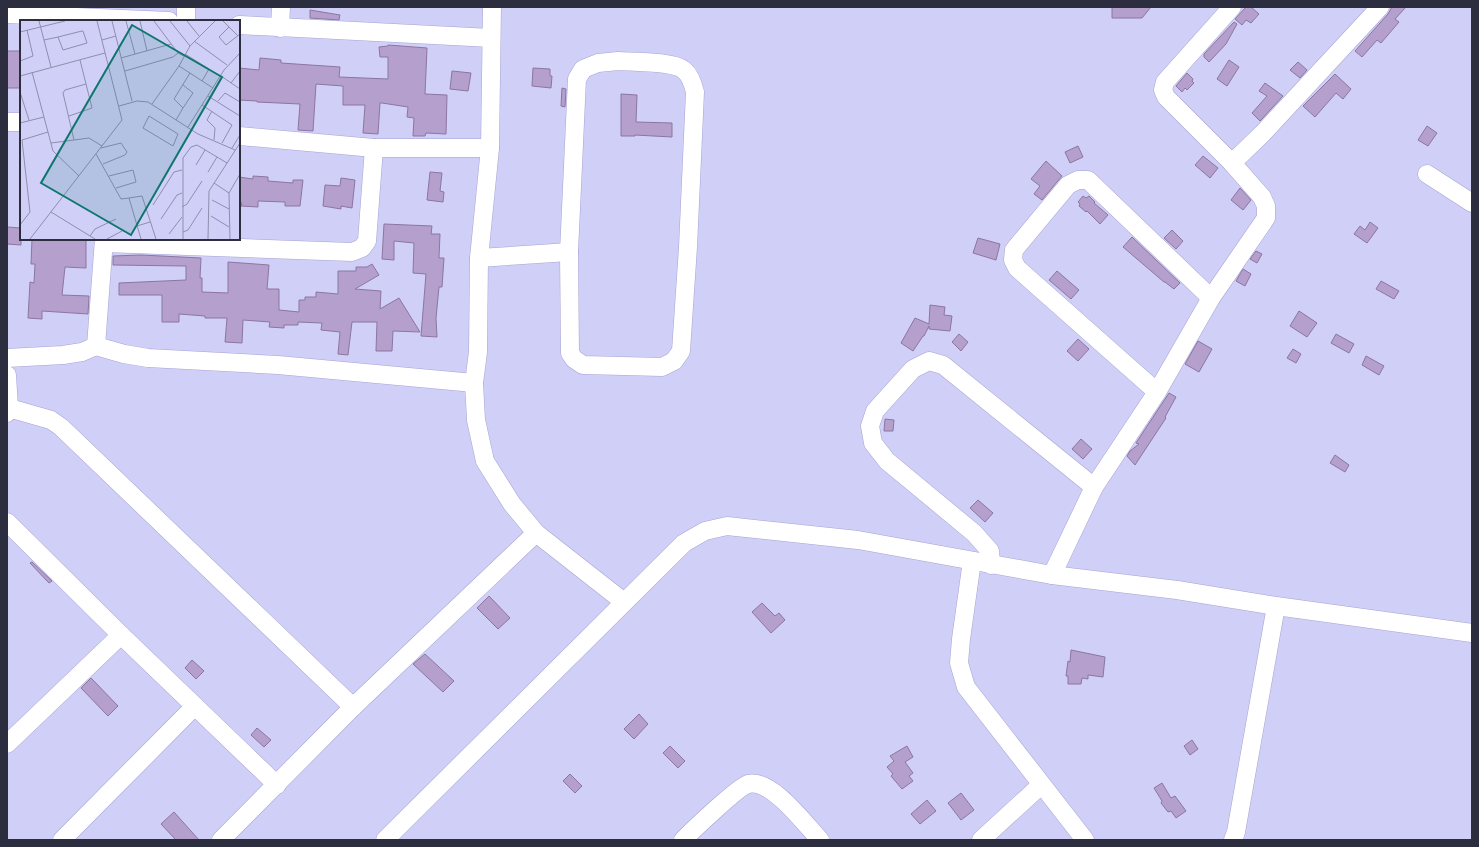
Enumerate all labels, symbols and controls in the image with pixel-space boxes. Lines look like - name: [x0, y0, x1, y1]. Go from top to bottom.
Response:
- inset map: [20, 20, 240, 240]

